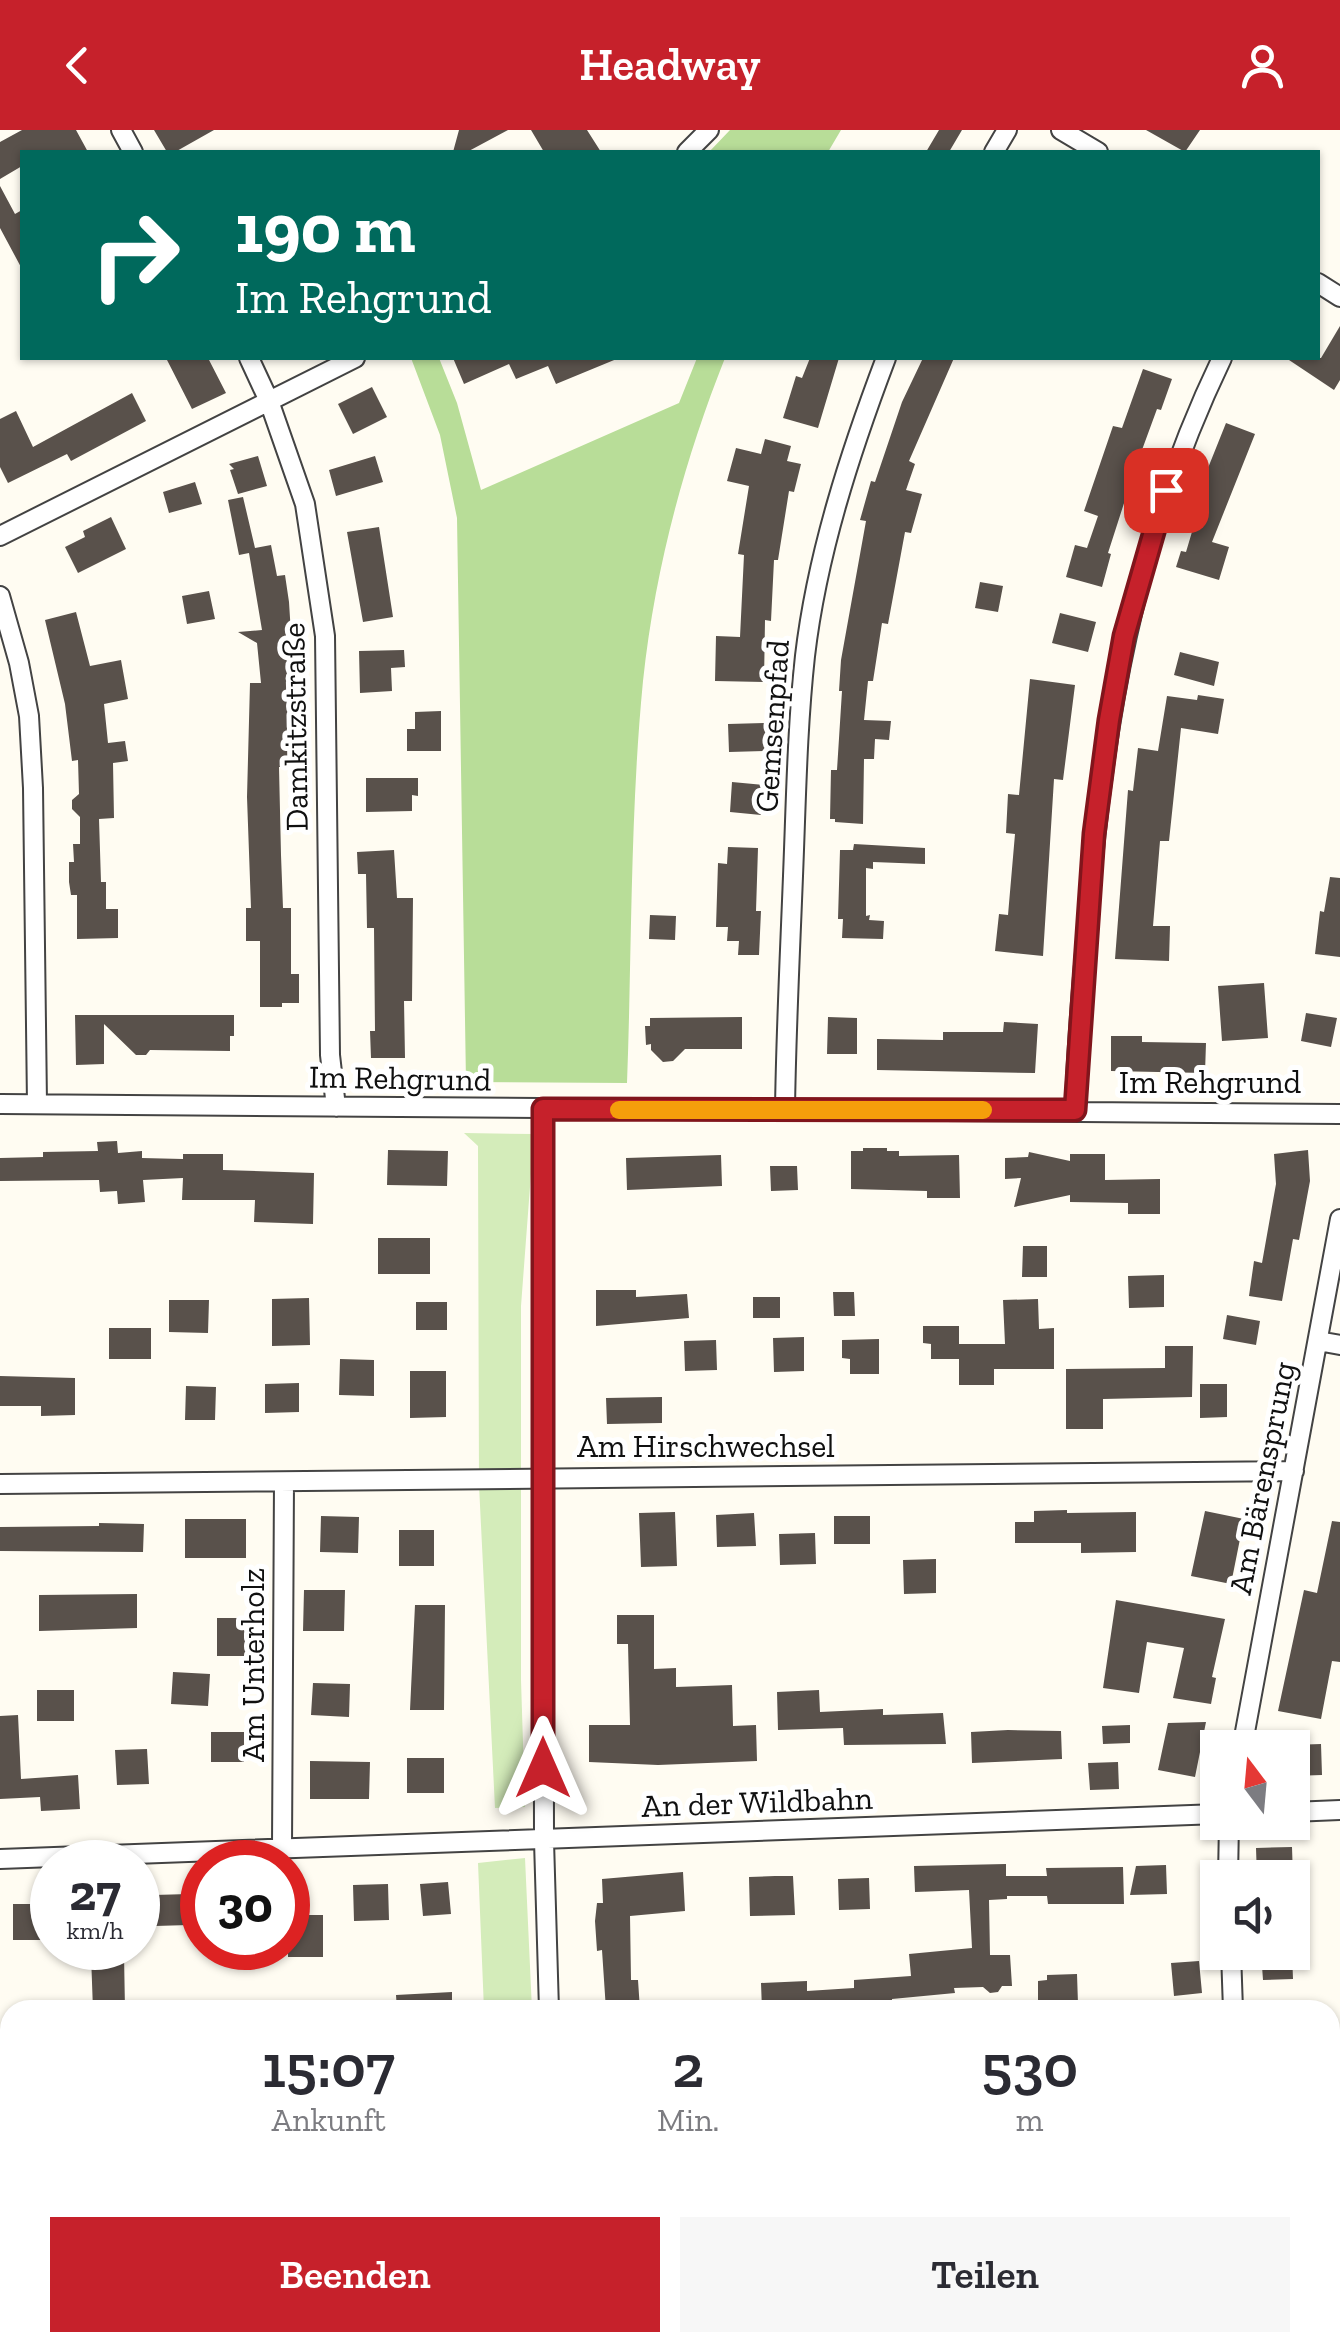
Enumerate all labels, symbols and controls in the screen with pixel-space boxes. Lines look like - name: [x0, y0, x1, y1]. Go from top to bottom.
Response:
- icon: back: [50, 38, 105, 93]
- text: Headway: [579, 38, 761, 92]
- icon: person: [1235, 38, 1290, 93]
- text: 190 m: [235, 186, 415, 270]
- icon: right: [70, 190, 200, 320]
- text: Im Rehgrund: [235, 271, 491, 325]
- pin: [1124, 448, 1209, 533]
- icon: arrive: [1139, 463, 1194, 518]
- street label: Damkitzstraße: [274, 622, 316, 832]
- street label: Gemsenpfad: [747, 638, 797, 814]
- street label: Im Rehgrund: [309, 1057, 492, 1099]
- street label: Im Rehgrund: [1119, 1063, 1302, 1101]
- street label: Am Bärensprung: [1221, 1358, 1303, 1598]
- street label: Am Hirschwechsel: [577, 1427, 835, 1465]
- street label: Am Unterholz: [234, 1568, 272, 1762]
- position arrow: [491, 1716, 595, 1820]
- north arrow: [1200, 1730, 1310, 1840]
- map controls: [1200, 1730, 1310, 1970]
- street label: An der Wildbahn: [641, 1779, 874, 1825]
- speed limit sign: 30: [180, 1840, 310, 1970]
- button: sound: [1200, 1860, 1310, 1970]
- text: 27: [69, 1863, 121, 1923]
- text: km/h: [66, 1915, 124, 1945]
- text: 15:07: [262, 2030, 395, 2102]
- text: 2: [672, 2030, 704, 2102]
- text: 530: [981, 2030, 1078, 2102]
- text: Ankunft: [271, 2101, 386, 2139]
- text: Min.: [657, 2101, 719, 2139]
- text: m: [1016, 2101, 1043, 2139]
- button: Beenden: [50, 2217, 660, 2332]
- button: Teilen: [680, 2217, 1290, 2332]

